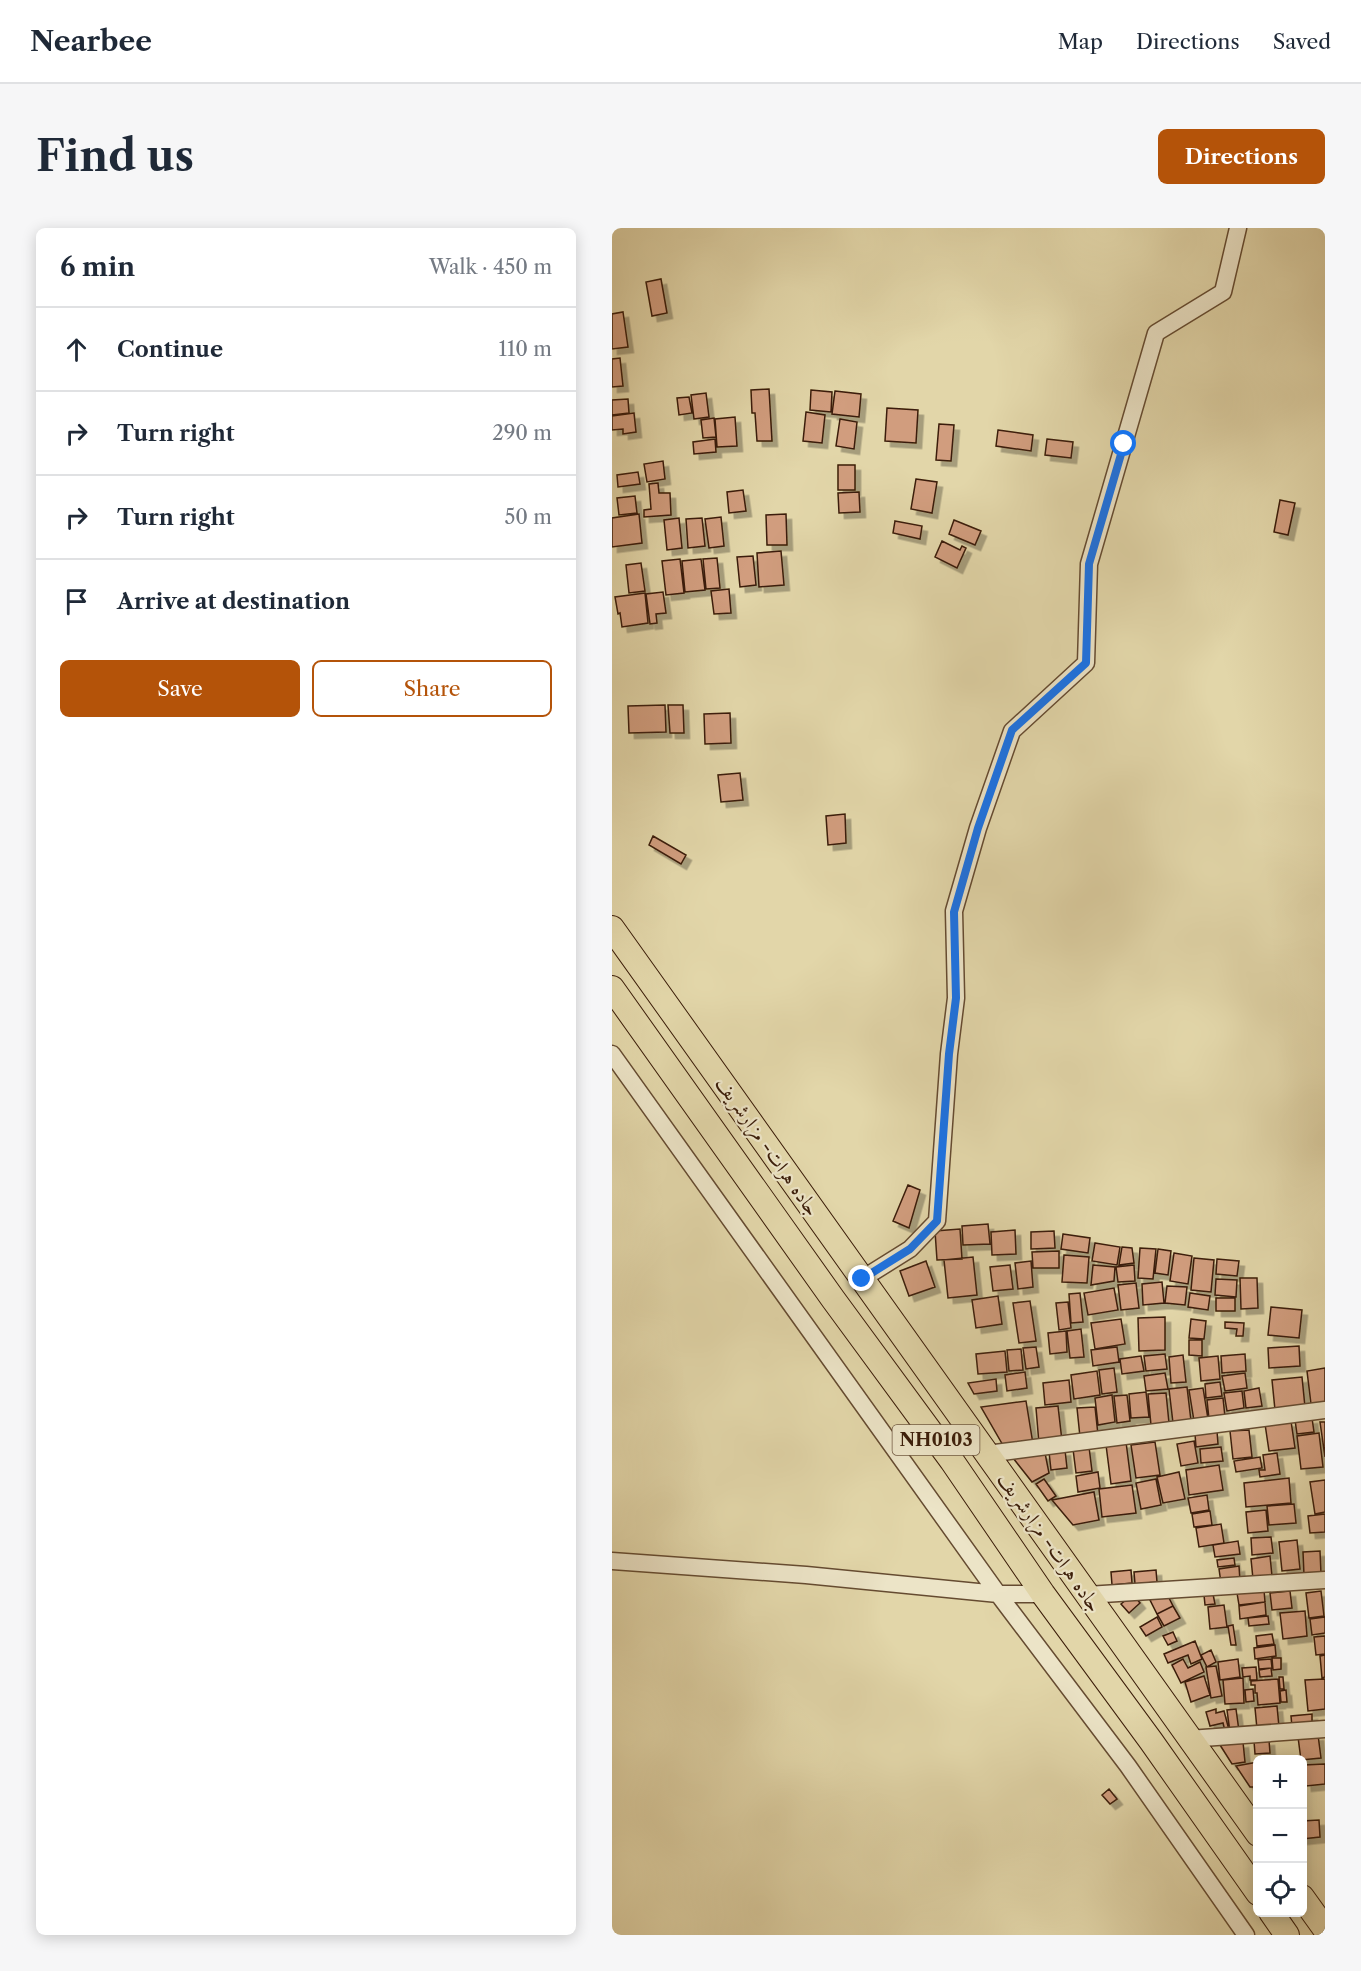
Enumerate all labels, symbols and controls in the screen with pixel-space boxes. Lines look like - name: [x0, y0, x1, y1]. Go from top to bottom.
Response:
- text: Nearbee: [30, 24, 152, 58]
- text: Map: [1058, 29, 1103, 54]
- text: Directions: [1136, 29, 1240, 54]
- text: Saved: [1273, 29, 1331, 54]
- button: Directions: [1158, 129, 1325, 184]
- text: Find us: [36, 130, 194, 182]
- text: 6 min: [60, 251, 135, 283]
- text: Walk · 450 m: [429, 255, 552, 279]
- icon: ahead: [60, 333, 93, 366]
- text: Continue: [117, 336, 223, 363]
- text: 110 m: [499, 337, 552, 361]
- icon: right: [60, 417, 93, 450]
- text: Turn right: [117, 420, 235, 447]
- text: 290 m: [492, 421, 552, 445]
- route start: [1110, 430, 1136, 456]
- icon: right: [60, 501, 93, 534]
- text: Turn right: [117, 504, 235, 531]
- text: 50 m: [505, 505, 552, 529]
- icon: arrive: [60, 585, 93, 618]
- text: Arrive at destination: [117, 588, 350, 615]
- button: Save: [60, 660, 300, 717]
- button: Share: [312, 660, 552, 717]
- street label: جاده هرات- مزارشریف: [709, 1072, 825, 1221]
- route end: [848, 1265, 874, 1291]
- road number: NH0103: [892, 1425, 980, 1455]
- street label: جاده هرات- مزارشریف: [991, 1468, 1107, 1617]
- map controls: [1253, 1755, 1307, 1917]
- button: +: [1253, 1755, 1307, 1809]
- button: −: [1253, 1809, 1307, 1863]
- button: locate: [1253, 1863, 1307, 1917]

